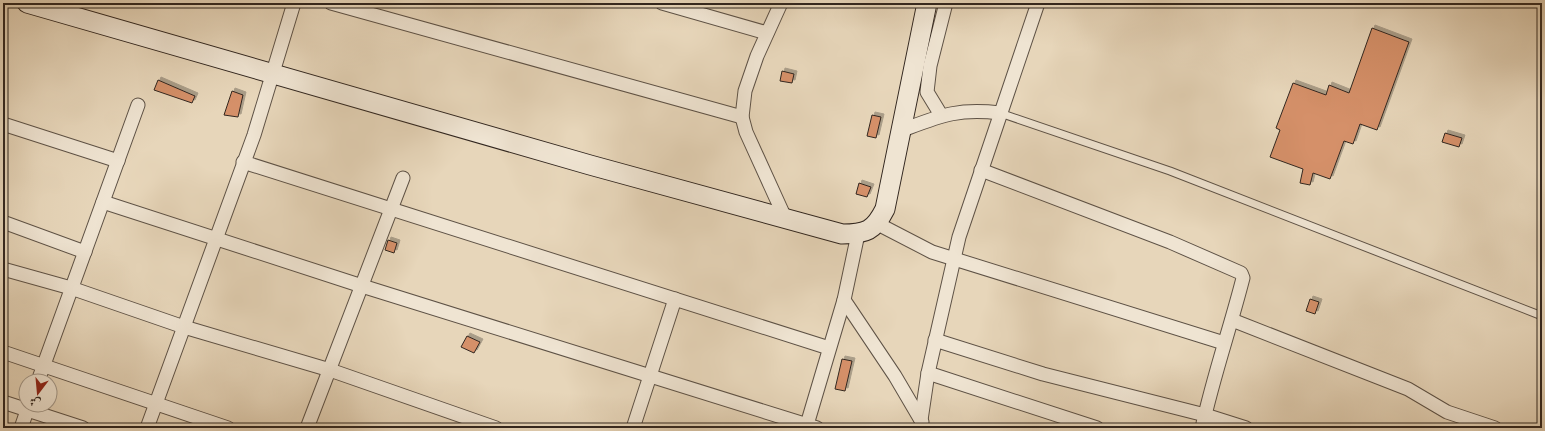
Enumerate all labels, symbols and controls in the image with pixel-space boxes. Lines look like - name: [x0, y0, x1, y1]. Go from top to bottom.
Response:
- north arrow: [18, 373, 58, 413]
- text: ش: [28, 392, 43, 411]

